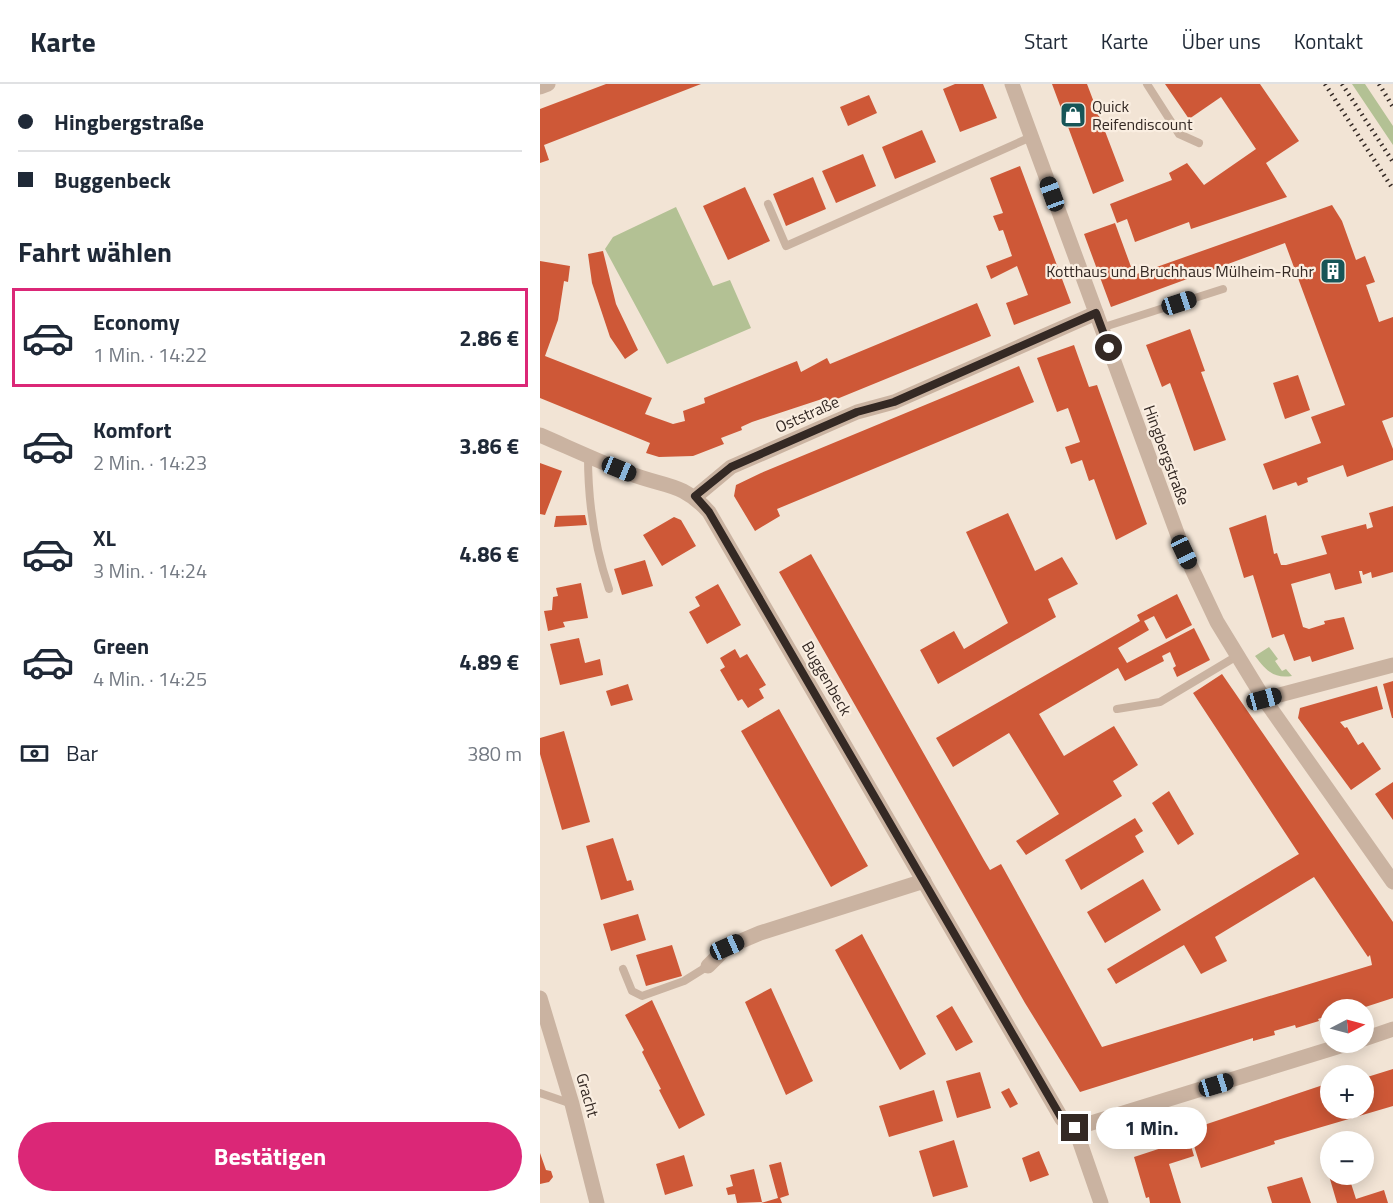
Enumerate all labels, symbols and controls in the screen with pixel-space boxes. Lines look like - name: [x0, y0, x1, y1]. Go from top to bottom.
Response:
- text: Karte: [30, 20, 96, 63]
- text: Start: [1024, 25, 1068, 57]
- text: Karte: [1101, 25, 1148, 57]
- text: Über uns: [1181, 25, 1261, 57]
- text: Kontakt: [1294, 25, 1363, 57]
- place label: Quick Reifendiscount: [1092, 94, 1193, 136]
- shop icon: Quick Reifendiscount: [1058, 100, 1088, 130]
- text: Hingbergstraße: [54, 105, 204, 139]
- text: Buggenbeck: [54, 163, 171, 197]
- car: [1037, 174, 1067, 214]
- text: Fahrt wählen: [18, 231, 172, 272]
- building icon: Kotthaus und Bruchhaus Mülheim-Ruhr: [1318, 256, 1348, 286]
- place label: Kotthaus und Bruchhaus Mülheim-Ruhr: [1046, 259, 1314, 283]
- car: [1159, 289, 1199, 317]
- text: Economy: [93, 305, 180, 339]
- icon: car: [21, 311, 75, 365]
- text: 2.86 €: [459, 321, 519, 355]
- route start: [1095, 334, 1122, 361]
- text: 1 Min. · 14:22: [93, 339, 207, 370]
- street label: Oststraße: [771, 389, 843, 439]
- street label: Hingbergstraße: [1138, 401, 1196, 509]
- text: Komfort: [93, 413, 172, 447]
- icon: car: [21, 419, 75, 473]
- text: 3.86 €: [459, 429, 519, 463]
- text: 2 Min. · 14:23: [93, 447, 207, 478]
- car: [599, 454, 639, 484]
- text: XL: [93, 521, 116, 555]
- icon: car: [21, 527, 75, 581]
- car: [1168, 532, 1200, 572]
- text: 4.86 €: [459, 537, 519, 571]
- text: 3 Min. · 14:24: [93, 555, 207, 586]
- text: Green: [93, 629, 149, 663]
- icon: car: [21, 635, 75, 689]
- street label: Buggenbeck: [796, 636, 858, 720]
- text: 4.89 €: [459, 645, 519, 679]
- text: 4 Min. · 14:25: [93, 663, 207, 694]
- car: [1244, 686, 1284, 712]
- text: Bar: [66, 736, 98, 770]
- icon: cash: [18, 737, 51, 770]
- text: 380 m: [467, 738, 522, 769]
- car: [707, 931, 747, 963]
- north arrow: [1320, 999, 1374, 1053]
- map controls: [1320, 999, 1374, 1185]
- button: +: [1320, 1065, 1374, 1119]
- street label: Gracht: [570, 1070, 606, 1120]
- car: [1196, 1071, 1236, 1099]
- callout: 1 Min.: [1096, 1107, 1207, 1149]
- text: 1 Min.: [1124, 1112, 1179, 1143]
- route end: [1061, 1114, 1088, 1141]
- button: Bestätigen: [18, 1122, 522, 1191]
- button: −: [1320, 1131, 1374, 1185]

